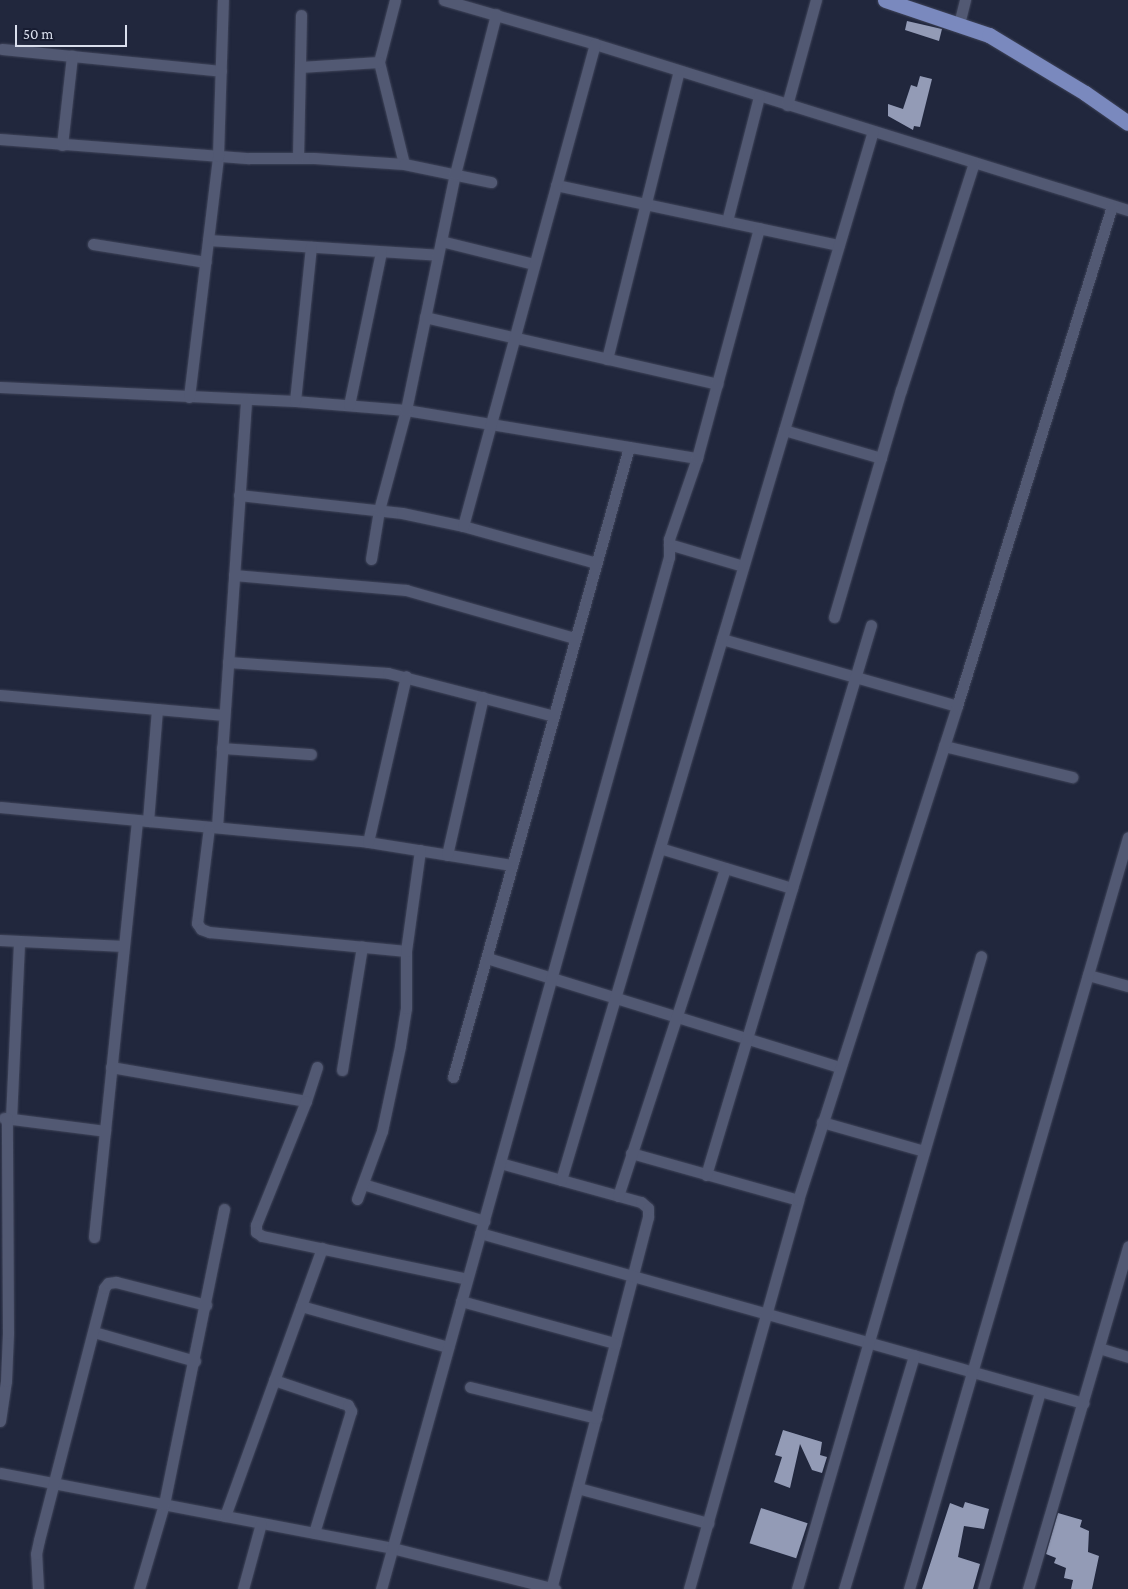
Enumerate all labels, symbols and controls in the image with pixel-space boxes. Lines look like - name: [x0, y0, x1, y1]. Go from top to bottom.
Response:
- scale bar: [18, 15, 130, 47]
- text: 50 m: [23, 26, 53, 42]

